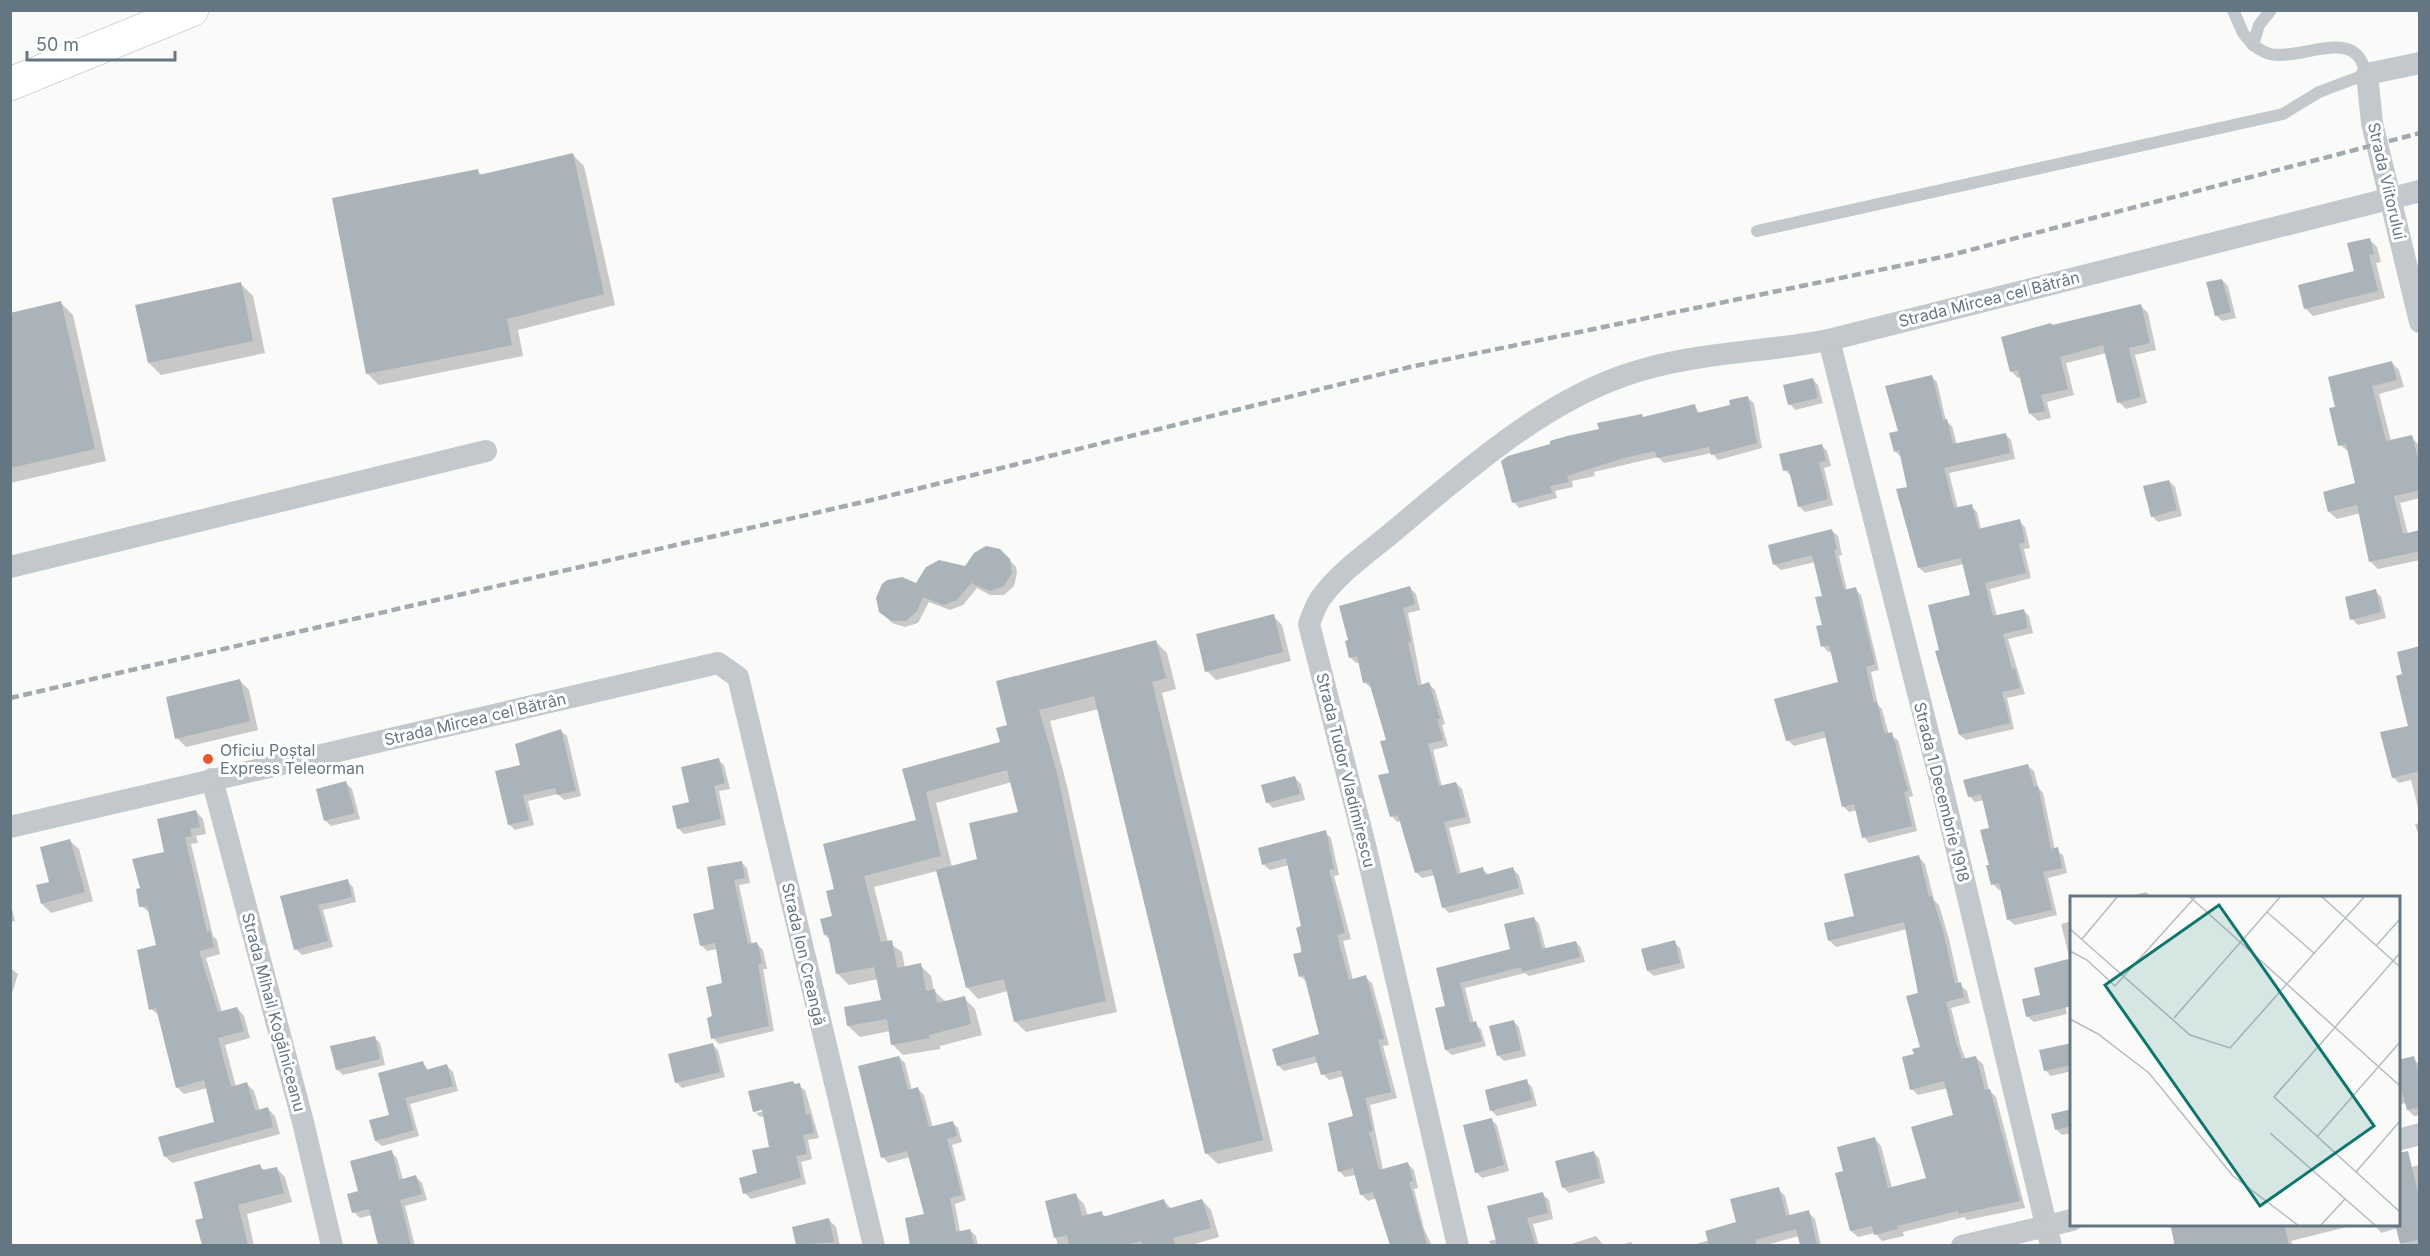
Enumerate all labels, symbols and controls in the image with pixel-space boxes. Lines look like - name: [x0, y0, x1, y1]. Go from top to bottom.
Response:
- scale bar: [27, 24, 176, 62]
- text: 50 m: [36, 34, 79, 55]
- street label: Strada Viitorului: [2364, 120, 2410, 242]
- street label: Strada Mircea cel Bătrân: [1896, 267, 2082, 331]
- street label: Strada Tudor Vladimirescu: [1312, 671, 1380, 869]
- street label: Strada Mircea cel Bătrân: [382, 688, 568, 750]
- street label: Strada 1 Decembrie 1918: [1910, 700, 1974, 884]
- place label: Oficiu Poștal Express Teleorman: [220, 740, 365, 778]
- marker: Oficiu Poștal Express Teleorman: [201, 752, 215, 766]
- street label: Strada Ion Creangă: [778, 881, 830, 1027]
- inset map: [2070, 896, 2400, 1226]
- street label: Strada Mihail Kogălniceanu: [238, 910, 310, 1114]

